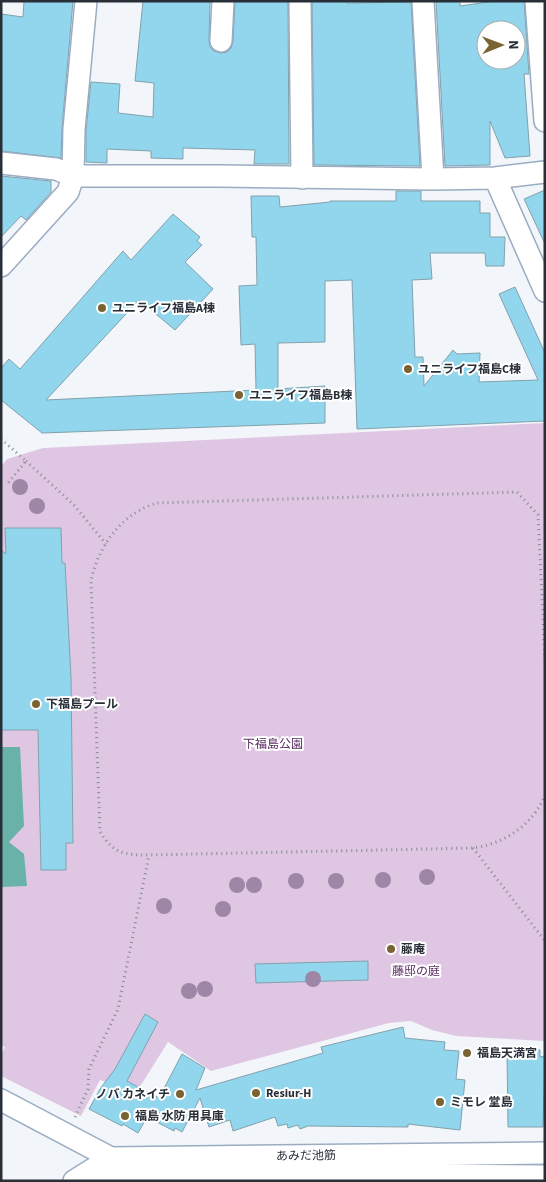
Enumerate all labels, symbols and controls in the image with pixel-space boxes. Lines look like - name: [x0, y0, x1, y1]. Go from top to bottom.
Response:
- north arrow: [476, 20, 526, 70]
- text: N: [503, 40, 523, 50]
- place label: ユニライフ福島A棟: [112, 300, 215, 317]
- marker: ユニライフ福島A棟: [96, 302, 108, 314]
- place label: ユニライフ福島C棟: [418, 361, 521, 378]
- marker: ユニライフ福島C棟: [402, 363, 414, 375]
- place label: ユニライフ福島B棟: [249, 387, 352, 404]
- marker: ユニライフ福島B棟: [233, 389, 245, 401]
- place label: 下福島プール: [46, 696, 118, 713]
- marker: 下福島プール: [30, 698, 42, 710]
- park label: 下福島公園: [243, 736, 303, 753]
- place label: 藤庵: [401, 941, 425, 958]
- marker: 藤庵: [385, 943, 397, 955]
- park label: 藤邸の庭: [392, 963, 440, 980]
- place label: 福島天満宮: [477, 1045, 537, 1062]
- marker: 福島天満宮: [461, 1047, 473, 1059]
- place label: Resiur-H: [266, 1085, 311, 1102]
- place label: ノバ カネイチ: [96, 1086, 170, 1103]
- marker: Resiur-H: [250, 1087, 262, 1099]
- marker: ノバ カネイチ: [174, 1088, 186, 1100]
- place label: ミモレ 堂島: [450, 1094, 512, 1111]
- marker: ミモレ 堂島: [434, 1096, 446, 1108]
- place label: 福島 水防 用具庫: [135, 1108, 224, 1125]
- marker: 福島 水防 用具庫: [119, 1110, 131, 1122]
- street label: あみだ池筋: [276, 1147, 336, 1165]

